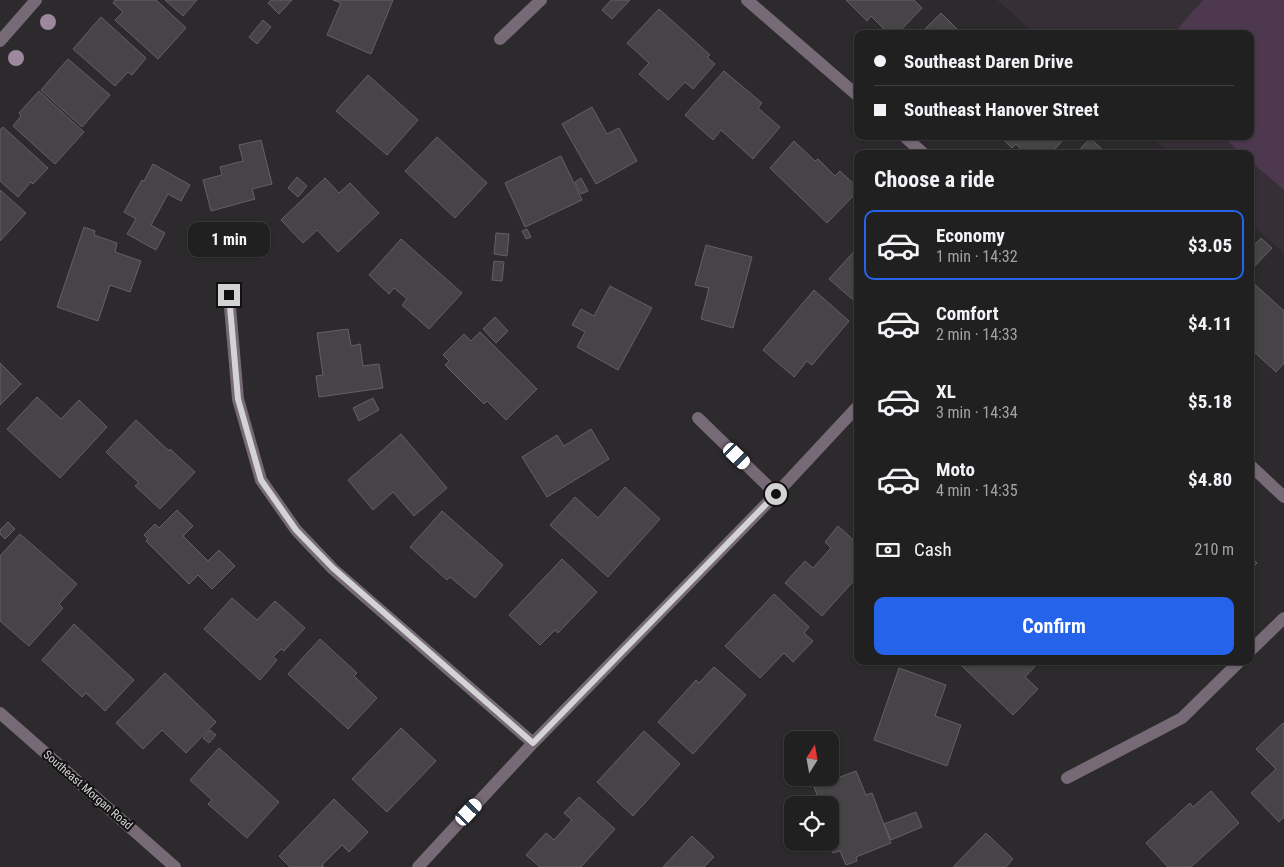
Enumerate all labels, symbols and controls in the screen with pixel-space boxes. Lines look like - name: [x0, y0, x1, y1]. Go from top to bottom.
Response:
- text: Southeast Daren Drive: [904, 50, 1073, 73]
- text: Southeast Hanover Street: [904, 98, 1099, 121]
- text: Choose a ride: [874, 167, 995, 192]
- callout: 1 min: [188, 222, 270, 258]
- icon: car: [876, 223, 921, 268]
- text: Economy: [936, 224, 1005, 247]
- text: 1 min: [211, 230, 247, 249]
- text: $3.05: [1188, 234, 1232, 257]
- text: 1 min · 14:32: [936, 247, 1018, 266]
- route end: [218, 284, 240, 306]
- icon: car: [876, 301, 921, 346]
- text: Comfort: [936, 302, 999, 325]
- text: $4.11: [1188, 312, 1232, 335]
- text: 2 min · 14:33: [936, 325, 1018, 344]
- icon: car: [876, 379, 921, 424]
- text: XL: [936, 380, 956, 403]
- text: $5.18: [1188, 390, 1232, 413]
- text: 3 min · 14:34: [936, 403, 1018, 422]
- car: [720, 440, 753, 472]
- icon: car: [876, 457, 921, 502]
- text: Moto: [936, 458, 975, 481]
- text: $4.80: [1188, 468, 1232, 491]
- text: 4 min · 14:35: [936, 481, 1018, 500]
- route start: [765, 483, 787, 505]
- icon: cash: [874, 536, 902, 564]
- text: Cash: [914, 538, 952, 561]
- text: 210 m: [1195, 540, 1234, 559]
- button: Confirm: [874, 597, 1234, 655]
- north arrow: [784, 731, 839, 786]
- map controls: [784, 731, 839, 851]
- street label: Southeast Morgan Road: [41, 747, 135, 833]
- car: [453, 796, 484, 828]
- button: locate: [784, 796, 839, 851]

